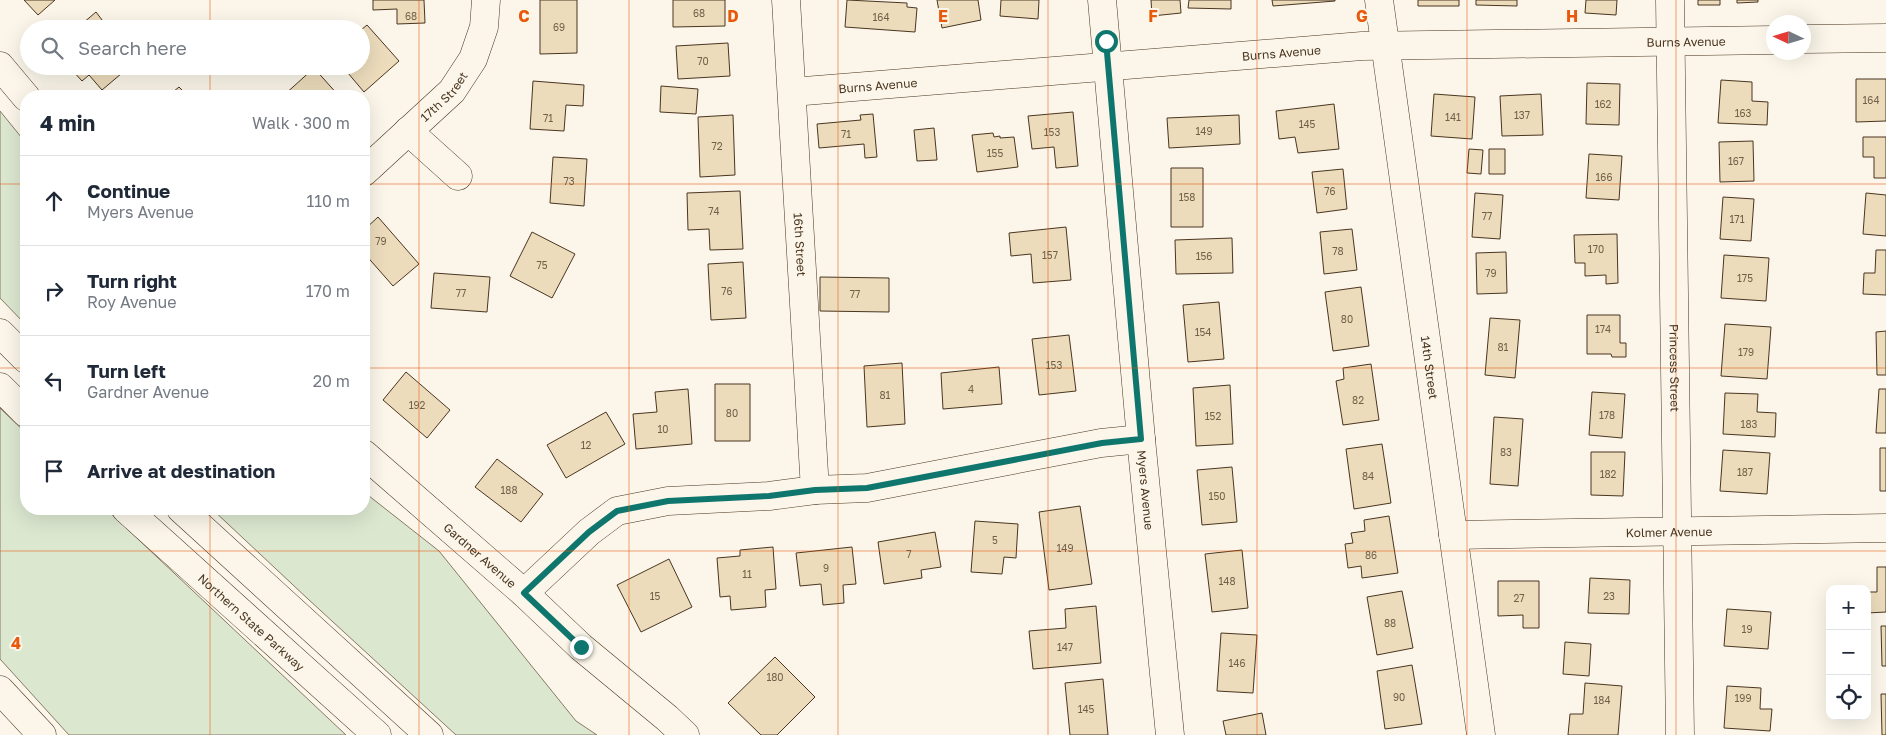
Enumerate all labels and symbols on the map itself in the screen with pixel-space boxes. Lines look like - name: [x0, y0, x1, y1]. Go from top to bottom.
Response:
- text: C: [518, 6, 530, 26]
- text: D: [727, 6, 739, 26]
- text: E: [938, 6, 948, 26]
- text: F: [1148, 6, 1158, 26]
- text: G: [1356, 6, 1368, 26]
- text: H: [1566, 6, 1578, 26]
- house number: 68: [693, 7, 705, 19]
- house number: 68: [405, 10, 417, 22]
- house number: 164: [873, 11, 890, 23]
- north arrow: [1766, 15, 1811, 60]
- house number: 69: [553, 21, 565, 33]
- route start: [1095, 30, 1118, 53]
- street label: Burns Avenue: [1646, 33, 1726, 49]
- street label: Burns Avenue: [1241, 42, 1322, 63]
- house number: 70: [697, 55, 709, 67]
- street label: 17th Street: [417, 68, 470, 124]
- street label: Burns Avenue: [838, 74, 918, 96]
- house number: 164: [1863, 94, 1880, 106]
- house number: 162: [1595, 98, 1612, 110]
- house number: 163: [1735, 107, 1752, 119]
- house number: 137: [1514, 109, 1530, 121]
- house number: 141: [1445, 111, 1461, 123]
- house number: 71: [543, 112, 553, 124]
- house number: 145: [1299, 118, 1316, 130]
- house number: 149: [1196, 125, 1213, 137]
- house number: 153: [1044, 126, 1060, 138]
- house number: 71: [841, 128, 851, 140]
- house number: 72: [711, 140, 723, 152]
- house number: 155: [987, 147, 1003, 159]
- house number: 167: [1728, 155, 1744, 167]
- house number: 166: [1596, 171, 1612, 183]
- house number: 73: [563, 175, 575, 187]
- house number: 76: [1324, 185, 1336, 197]
- house number: 158: [1179, 191, 1195, 203]
- house number: 74: [708, 205, 720, 217]
- house number: 77: [1482, 210, 1492, 222]
- street label: 16th Street: [791, 212, 810, 277]
- house number: 171: [1730, 213, 1745, 225]
- house number: 79: [375, 235, 387, 247]
- house number: 170: [1588, 243, 1604, 255]
- house number: 78: [1332, 245, 1344, 257]
- house number: 157: [1042, 249, 1058, 261]
- house number: 156: [1196, 250, 1212, 262]
- house number: 75: [536, 259, 548, 271]
- house number: 79: [1485, 267, 1497, 279]
- house number: 175: [1737, 272, 1753, 284]
- house number: 76: [721, 285, 733, 297]
- house number: 77: [456, 287, 466, 299]
- house number: 77: [850, 288, 860, 300]
- house number: 80: [1341, 313, 1353, 325]
- house number: 174: [1595, 323, 1611, 335]
- street label: Princess Street: [1667, 324, 1683, 412]
- house number: 154: [1195, 326, 1211, 338]
- street label: 14th Street: [1418, 335, 1442, 400]
- house number: 81: [1498, 341, 1509, 353]
- house number: 179: [1738, 346, 1754, 358]
- house number: 153: [1046, 359, 1062, 371]
- house number: 4: [968, 383, 974, 395]
- house number: 81: [880, 389, 891, 401]
- house number: 82: [1352, 394, 1364, 406]
- house number: 192: [409, 399, 426, 411]
- house number: 80: [726, 407, 738, 419]
- house number: 178: [1599, 409, 1615, 421]
- house number: 152: [1205, 410, 1221, 422]
- house number: 183: [1741, 418, 1758, 430]
- house number: 10: [657, 423, 669, 435]
- house number: 12: [581, 439, 592, 451]
- house number: 83: [1500, 446, 1512, 458]
- street label: Myers Avenue: [1135, 449, 1157, 531]
- house number: 187: [1737, 466, 1753, 478]
- house number: 182: [1600, 468, 1617, 480]
- house number: 84: [1362, 470, 1374, 482]
- house number: 188: [500, 484, 518, 496]
- house number: 150: [1209, 490, 1225, 502]
- street label: Gardner Avenue: [441, 519, 520, 591]
- street label: Kolmer Avenue: [1625, 523, 1713, 540]
- house number: 5: [992, 534, 998, 546]
- house number: 149: [1057, 542, 1074, 554]
- house number: 7: [906, 548, 912, 560]
- house number: 86: [1365, 549, 1377, 561]
- house number: 9: [823, 562, 829, 574]
- house number: 11: [742, 568, 752, 580]
- street label: Northern State Parkway: [195, 570, 308, 674]
- house number: 148: [1218, 575, 1236, 587]
- house number: 15: [650, 590, 661, 602]
- house number: 23: [1603, 590, 1615, 602]
- house number: 27: [1513, 592, 1525, 604]
- house number: 88: [1384, 617, 1396, 629]
- house number: 19: [1742, 623, 1752, 635]
- text: 4: [11, 633, 21, 653]
- route end: [570, 636, 593, 659]
- house number: 147: [1057, 641, 1073, 653]
- house number: 146: [1229, 657, 1246, 669]
- house number: 180: [766, 671, 784, 683]
- house number: 90: [1393, 691, 1405, 703]
- house number: 199: [1735, 692, 1751, 704]
- house number: 184: [1593, 694, 1611, 706]
- house number: 145: [1078, 703, 1095, 715]

